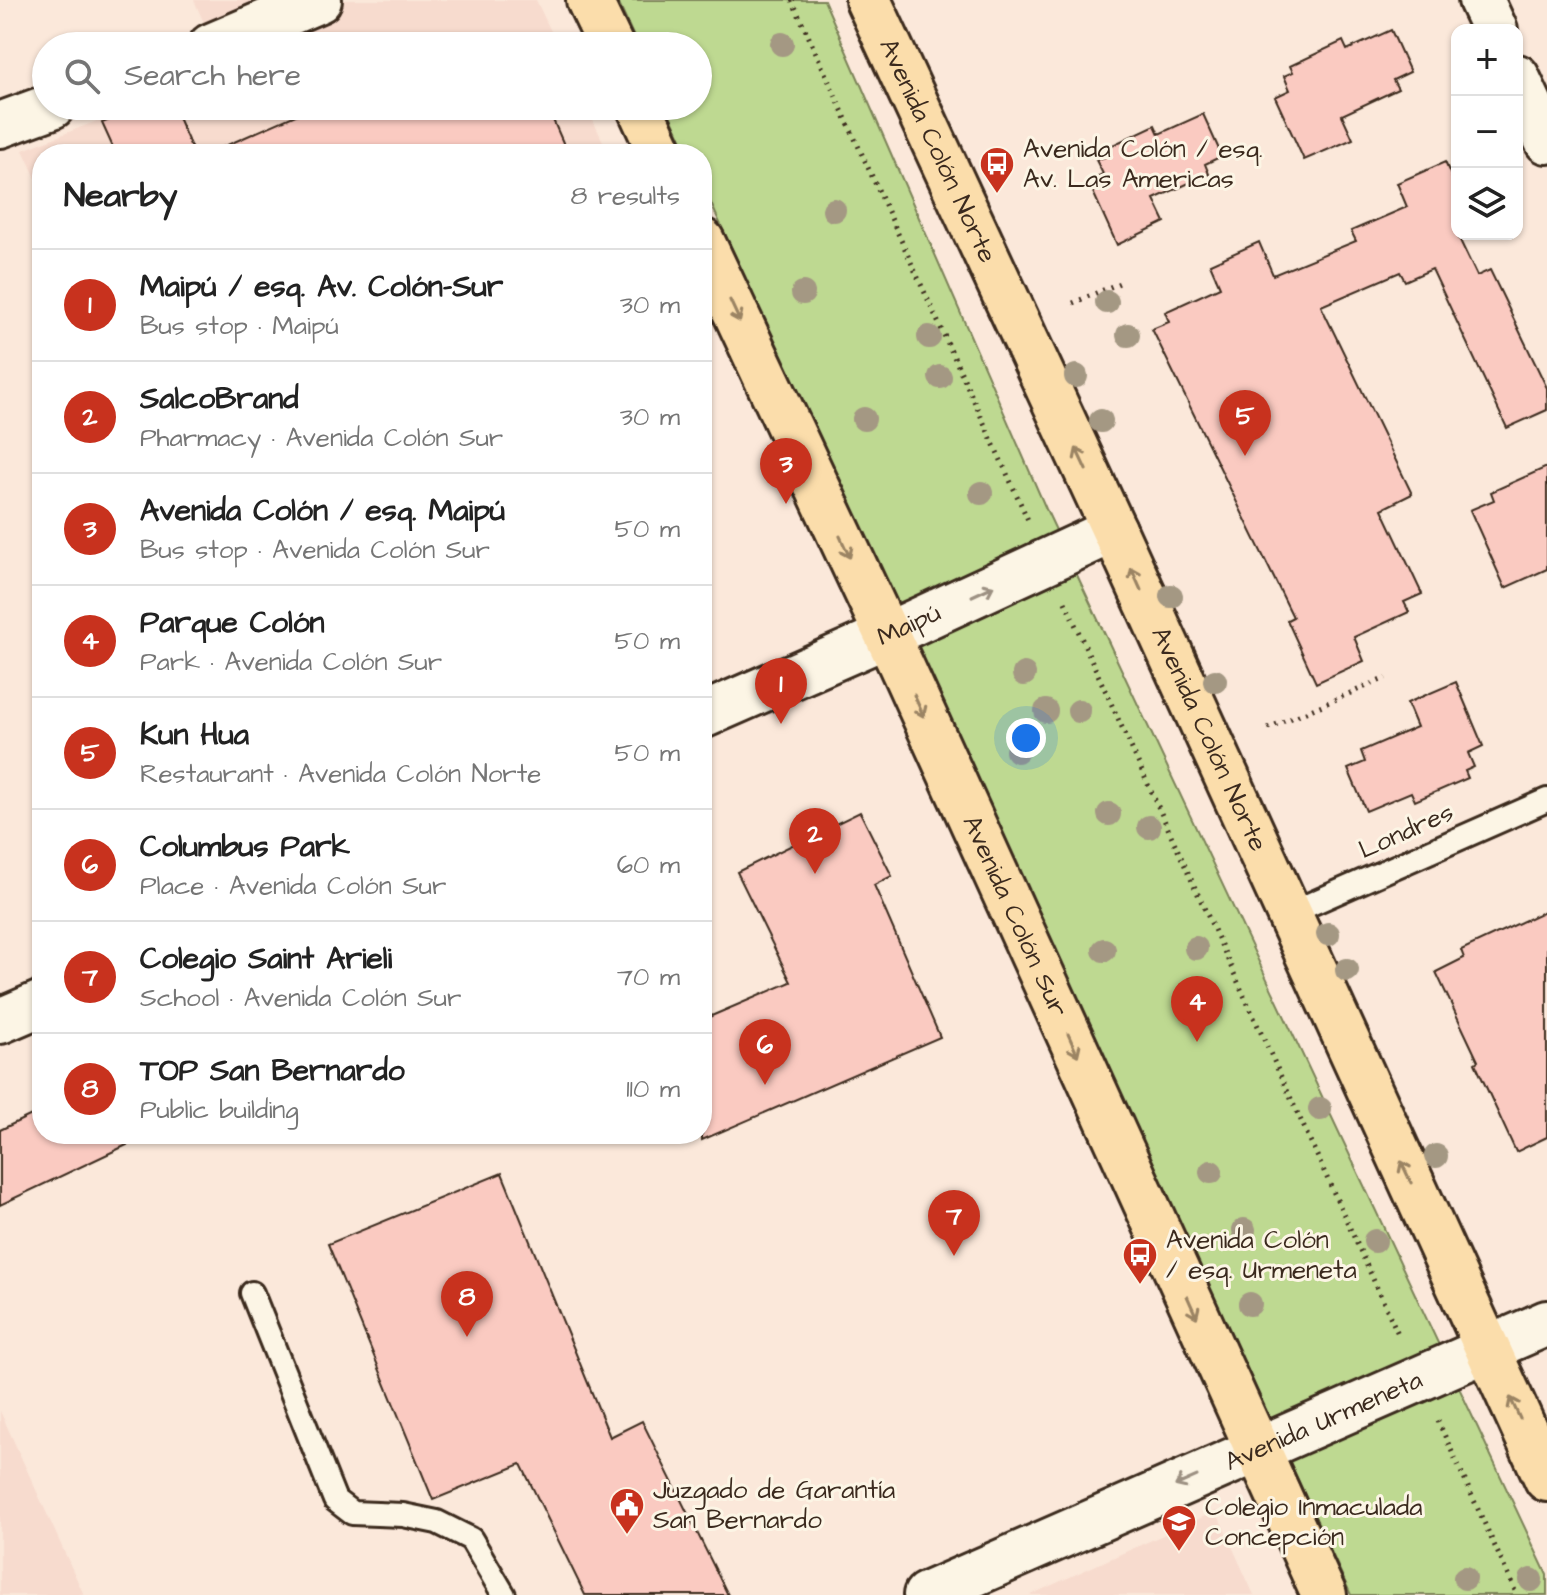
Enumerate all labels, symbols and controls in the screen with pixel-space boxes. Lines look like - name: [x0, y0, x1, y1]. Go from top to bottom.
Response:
- map controls: [1451, 24, 1523, 240]
- button: +: [1451, 24, 1523, 96]
- search box: [32, 32, 712, 120]
- street label: Avenida Colón Norte: [870, 33, 1005, 268]
- icon: search: [60, 54, 104, 98]
- text: Search here: [124, 55, 301, 97]
- button: −: [1451, 96, 1523, 168]
- place label: Avenida Colón / esq. Av. Las Americas: [1023, 131, 1263, 197]
- bus stop icon: Avenida Colón / esq. Av. Las Americas: [978, 145, 1016, 195]
- button: layers: [1451, 168, 1523, 240]
- text: Nearby: [64, 172, 178, 220]
- text: 8 results: [570, 178, 680, 214]
- text: Maipú / esq. Av. Colón-Sur: [140, 266, 503, 308]
- text: 1: [88, 287, 92, 323]
- text: 30 m: [620, 287, 680, 323]
- one-way arrow: [728, 299, 743, 323]
- text: Bus stop · Maipú: [140, 308, 339, 344]
- text: SalcoBrand: [140, 378, 299, 420]
- pin: 5: [1219, 390, 1271, 456]
- text: 2: [83, 399, 97, 435]
- text: 30 m: [620, 399, 680, 435]
- text: Pharmacy · Avenida Colón Sur: [140, 420, 503, 456]
- pin: 3: [760, 438, 812, 504]
- one-way arrow: [1073, 448, 1088, 472]
- text: Avenida Colón / esq. Maipú: [140, 490, 505, 532]
- text: 3: [83, 511, 97, 547]
- text: 50 m: [615, 511, 680, 547]
- text: Bus stop · Avenida Colón Sur: [140, 532, 490, 568]
- one-way arrow: [838, 535, 853, 559]
- one-way arrow: [1127, 567, 1142, 591]
- one-way arrow: [970, 583, 994, 598]
- street label: Maipú: [871, 595, 947, 655]
- text: Parque Colón: [140, 602, 325, 644]
- street label: Avenida Colón Norte: [1142, 621, 1276, 857]
- text: 4: [81, 623, 99, 659]
- text: 50 m: [615, 623, 680, 659]
- text: Park · Avenida Colón Sur: [140, 644, 442, 680]
- pin: 1: [755, 658, 807, 724]
- one-way arrow: [912, 694, 927, 718]
- text: Kun Hua: [140, 714, 249, 756]
- your location: [1006, 718, 1046, 758]
- text: 5: [81, 735, 99, 771]
- text: 50 m: [615, 735, 680, 771]
- text: Restaurant · Avenida Colón Norte: [140, 756, 541, 792]
- street label: Londres: [1353, 794, 1459, 868]
- pin: 2: [789, 808, 841, 874]
- street label: Avenida Colón Sur: [954, 809, 1077, 1022]
- text: Columbus Park: [140, 826, 350, 868]
- text: 6: [82, 847, 98, 883]
- text: 60 m: [617, 847, 680, 883]
- text: Place · Avenida Colón Sur: [140, 868, 446, 904]
- text: Colegio Saint Arieli: [140, 938, 392, 980]
- text: 7: [82, 959, 98, 995]
- text: 70 m: [617, 959, 680, 995]
- pin: 4: [1171, 976, 1223, 1042]
- text: School · Avenida Colón Sur: [140, 980, 461, 1016]
- pin: 6: [739, 1019, 791, 1085]
- one-way arrow: [1066, 1033, 1081, 1057]
- text: TOP San Bernardo: [140, 1050, 405, 1092]
- text: 8: [82, 1071, 98, 1107]
- text: 110 m: [626, 1071, 680, 1107]
- text: Public building: [140, 1092, 299, 1128]
- one-way arrow: [1398, 1160, 1413, 1184]
- pin: 7: [928, 1190, 980, 1256]
- place label: Avenida Colón / esq. Urmeneta: [1166, 1222, 1357, 1288]
- bus stop icon: Avenida Colón / esq. Urmeneta: [1121, 1236, 1159, 1286]
- pin: 8: [441, 1271, 493, 1337]
- one-way arrow: [1185, 1295, 1200, 1319]
- street label: Avenida Urmeneta: [1219, 1362, 1428, 1480]
- one-way arrow: [1506, 1397, 1521, 1421]
- place label: Juzgado de Garantía San Bernardo: [653, 1472, 895, 1538]
- one-way arrow: [1174, 1475, 1198, 1490]
- public building icon: Juzgado de Garantía San Bernardo: [608, 1486, 646, 1536]
- place label: Colegio Inmaculada Concepción: [1205, 1489, 1423, 1555]
- school or university icon: Colegio Inmaculada Concepción: [1160, 1503, 1198, 1553]

